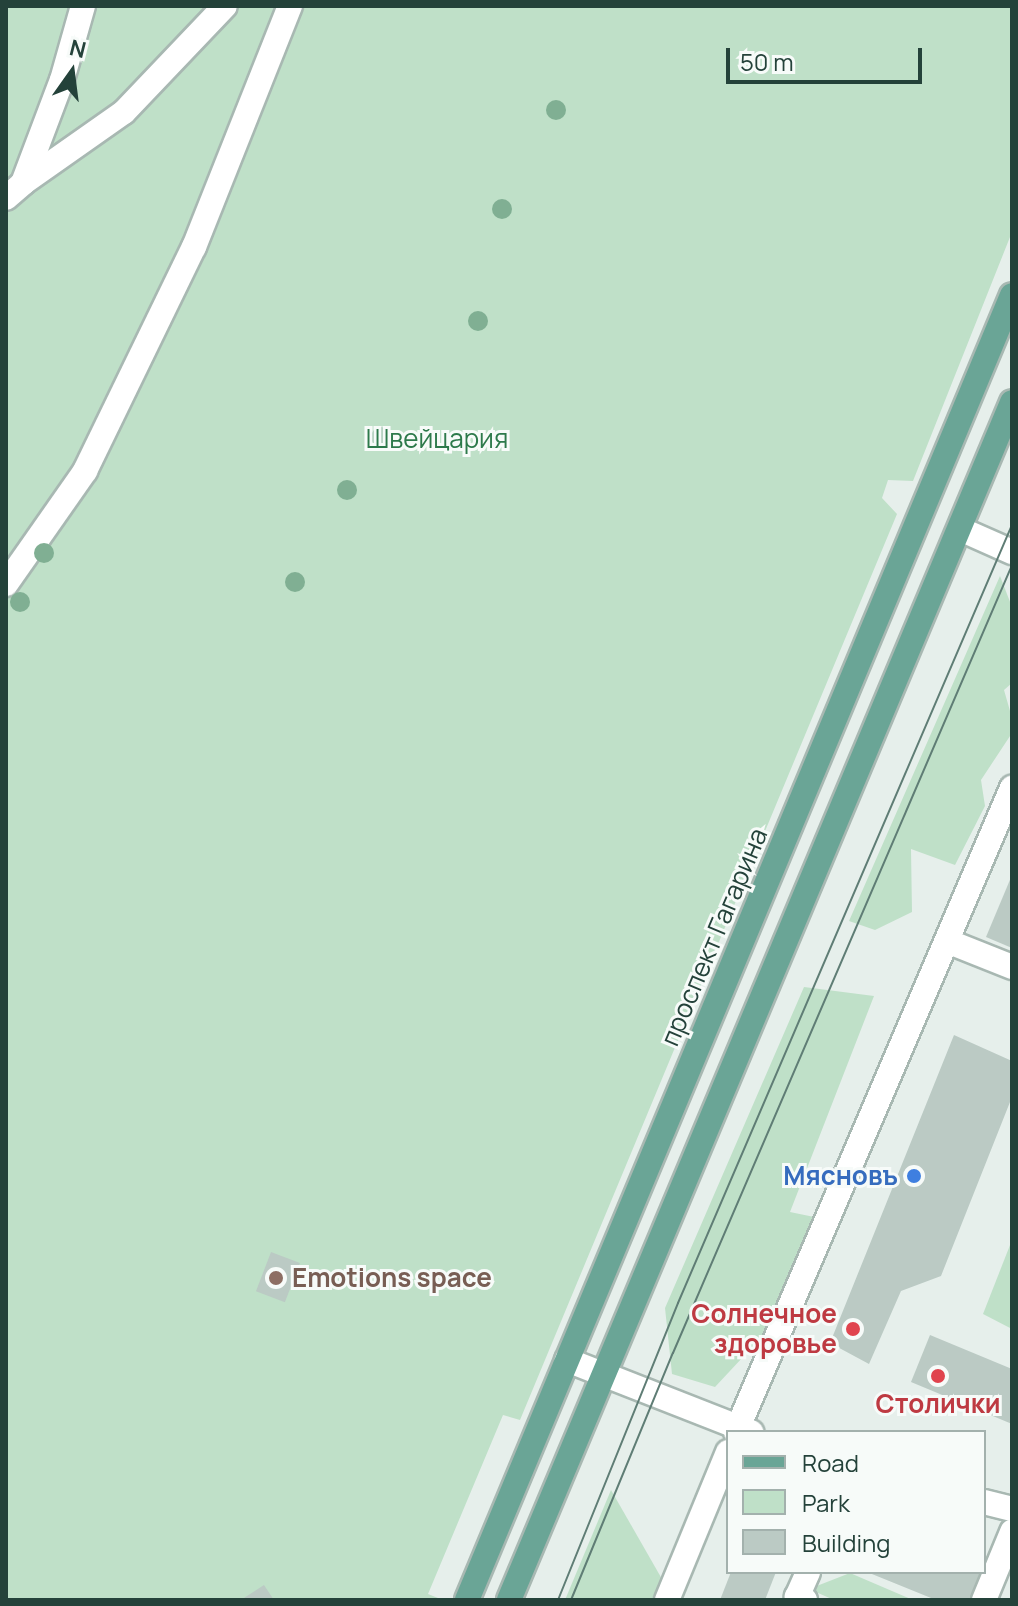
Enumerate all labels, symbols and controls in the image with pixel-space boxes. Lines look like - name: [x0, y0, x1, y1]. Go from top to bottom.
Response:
- north arrow: [32, 32, 112, 112]
- text: N: [67, 32, 89, 65]
- scale bar: [730, 32, 926, 82]
- text: 50 m: [740, 45, 794, 78]
- park label: Швейцария: [366, 423, 508, 455]
- street label: проспект Гагарина: [654, 823, 774, 1051]
- place label: Мясновъ: [783, 1160, 898, 1192]
- marker: Мясновъ: [905, 1167, 923, 1185]
- place label: Emotions space: [292, 1262, 492, 1294]
- marker: Emotions space: [267, 1269, 285, 1287]
- place label: Солнечное здоровье: [691, 1298, 837, 1360]
- marker: Солнечное здоровье: [844, 1320, 862, 1338]
- marker: Столички: [929, 1367, 947, 1385]
- place label: Столички: [875, 1388, 1001, 1420]
- legend: [726, 1430, 986, 1574]
- text: Road: [802, 1446, 859, 1479]
- text: Park: [802, 1486, 850, 1519]
- text: Building: [802, 1526, 890, 1559]

